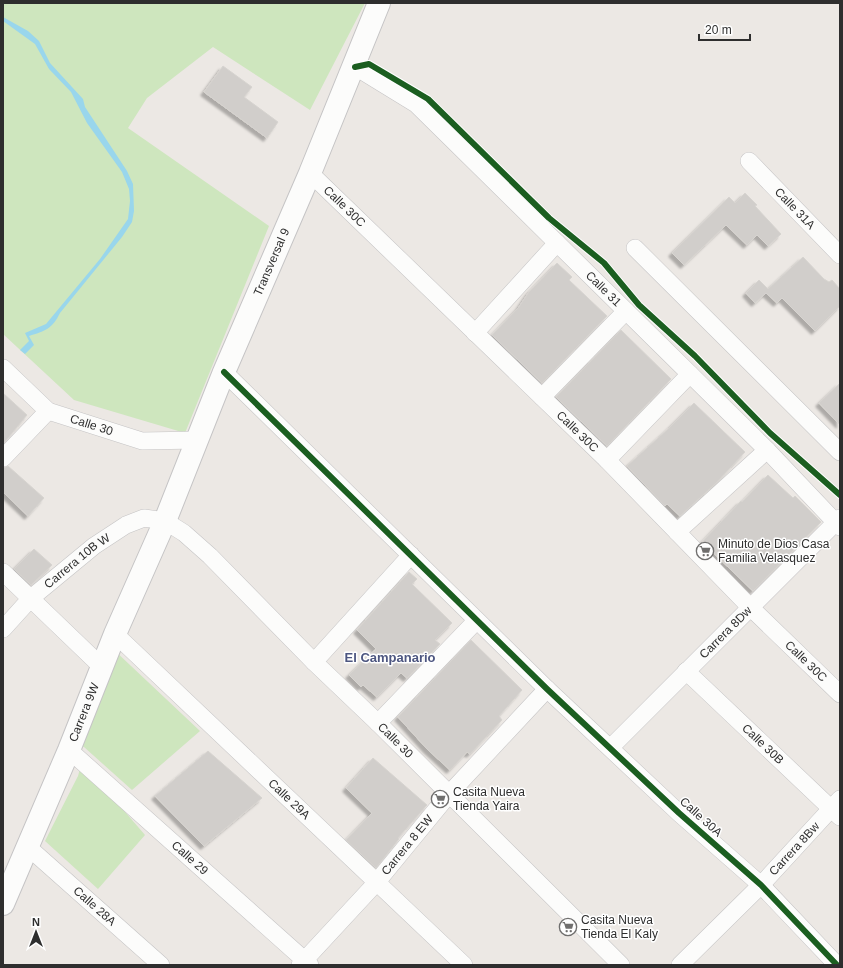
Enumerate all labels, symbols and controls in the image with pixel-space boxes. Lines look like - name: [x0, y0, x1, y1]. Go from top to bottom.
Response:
- scale bar: [699, 16, 750, 42]
- text: 20 m: [705, 23, 732, 37]
- street label: Calle 30C: [321, 183, 369, 230]
- street label: Calle 31A: [772, 185, 818, 232]
- street label: Transversal 9: [251, 226, 292, 298]
- street label: Calle 31: [583, 268, 624, 310]
- street label: Calle 30C: [554, 408, 602, 455]
- street label: Calle 30: [68, 412, 115, 438]
- street label: Carrera 10B W: [41, 530, 113, 591]
- place label: Minuto de Dios Casa Familia Velasquez: [718, 537, 830, 565]
- supermarket icon: Minuto de Dios Casa Familia Velasquez: [695, 541, 715, 561]
- street label: Carrera 8Dw: [697, 603, 755, 661]
- street label: Calle 30C: [782, 638, 830, 685]
- district label: El Campanario: [344, 650, 436, 665]
- street label: Carrera 9W: [66, 680, 102, 744]
- street label: Calle 30: [375, 720, 416, 761]
- street label: Calle 30B: [739, 721, 787, 767]
- street label: Calle 29A: [265, 776, 313, 822]
- place label: Casita Nueva Tienda Yaira: [453, 785, 525, 813]
- supermarket icon: Casita Nueva Tienda Yaira: [430, 789, 450, 809]
- street label: Calle 30A: [677, 794, 725, 840]
- street label: Carrera 8 EW: [378, 812, 436, 878]
- street label: Carrera 8Bw: [766, 819, 822, 878]
- street label: Calle 29: [169, 838, 211, 878]
- street label: Calle 28A: [70, 884, 119, 929]
- north arrow: [16, 912, 56, 952]
- place label: Casita Nueva Tienda El Kaly: [581, 913, 658, 941]
- text: N: [32, 916, 40, 928]
- supermarket icon: Casita Nueva Tienda El Kaly: [558, 917, 578, 937]

